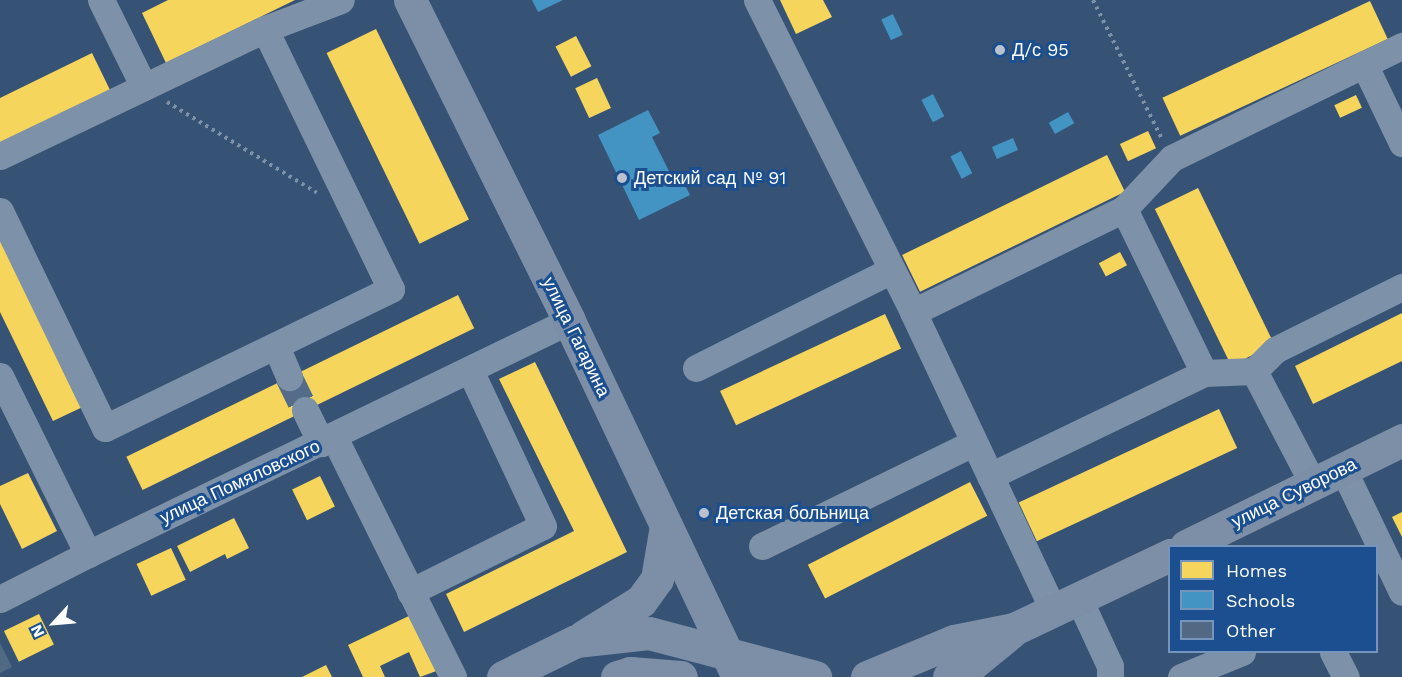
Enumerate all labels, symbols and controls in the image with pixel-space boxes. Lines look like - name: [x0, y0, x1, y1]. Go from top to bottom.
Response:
- place label: Д/с 95: [1012, 39, 1069, 61]
- marker: Д/с 95: [993, 43, 1007, 57]
- place label: Детский сад № 91: [634, 167, 786, 189]
- marker: Детский сад № 91: [615, 171, 629, 185]
- street label: улица Гагарина: [538, 274, 614, 400]
- street label: улица Помяловского: [157, 435, 323, 529]
- street label: улица Суворова: [1228, 453, 1360, 533]
- place label: Детская больница: [716, 502, 869, 524]
- marker: Детская больница: [697, 506, 711, 520]
- legend: [1168, 545, 1378, 653]
- text: Homes: [1226, 560, 1287, 581]
- text: Schools: [1226, 590, 1295, 611]
- north arrow: [24, 593, 84, 653]
- text: Other: [1226, 620, 1276, 641]
- text: N: [26, 622, 49, 641]

